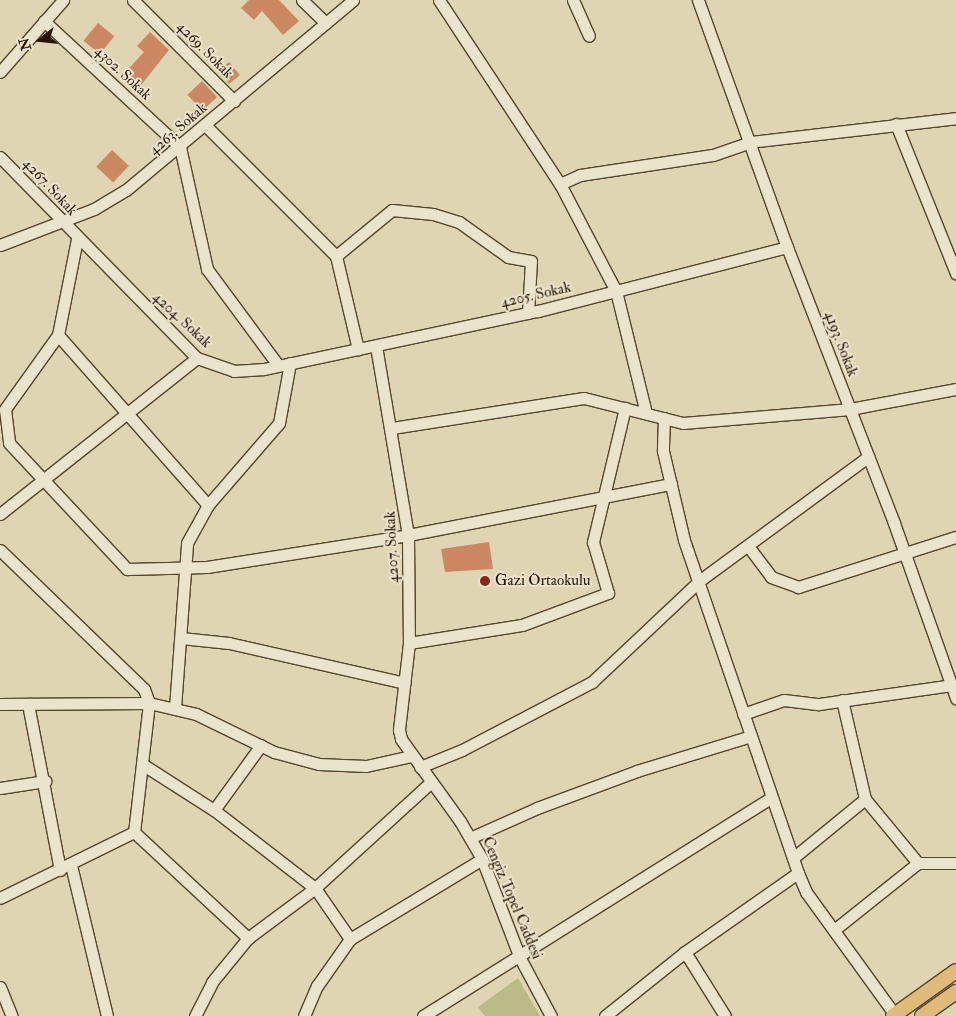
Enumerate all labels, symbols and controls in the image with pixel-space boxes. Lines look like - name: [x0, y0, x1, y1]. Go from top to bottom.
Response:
- north arrow: [15, 15, 65, 65]
- street label: 4269. Sokak: [173, 18, 237, 82]
- text: N: [15, 36, 35, 53]
- street label: 4302. Sokak: [91, 42, 155, 104]
- street label: 4263. Sokak: [145, 99, 211, 159]
- street label: 4267. Sokak: [19, 155, 81, 219]
- street label: 4205. Sokak: [499, 278, 573, 312]
- street label: 4204. Sokak: [149, 288, 215, 352]
- street label: 4193. Sokak: [820, 309, 862, 379]
- street label: 4207. Sokak: [381, 511, 403, 583]
- place label: Gazi Ortaokulu: [495, 572, 591, 590]
- marker: Gazi Ortaokulu: [479, 575, 491, 587]
- street label: Cengiz Topel Caddesi: [478, 834, 546, 962]

